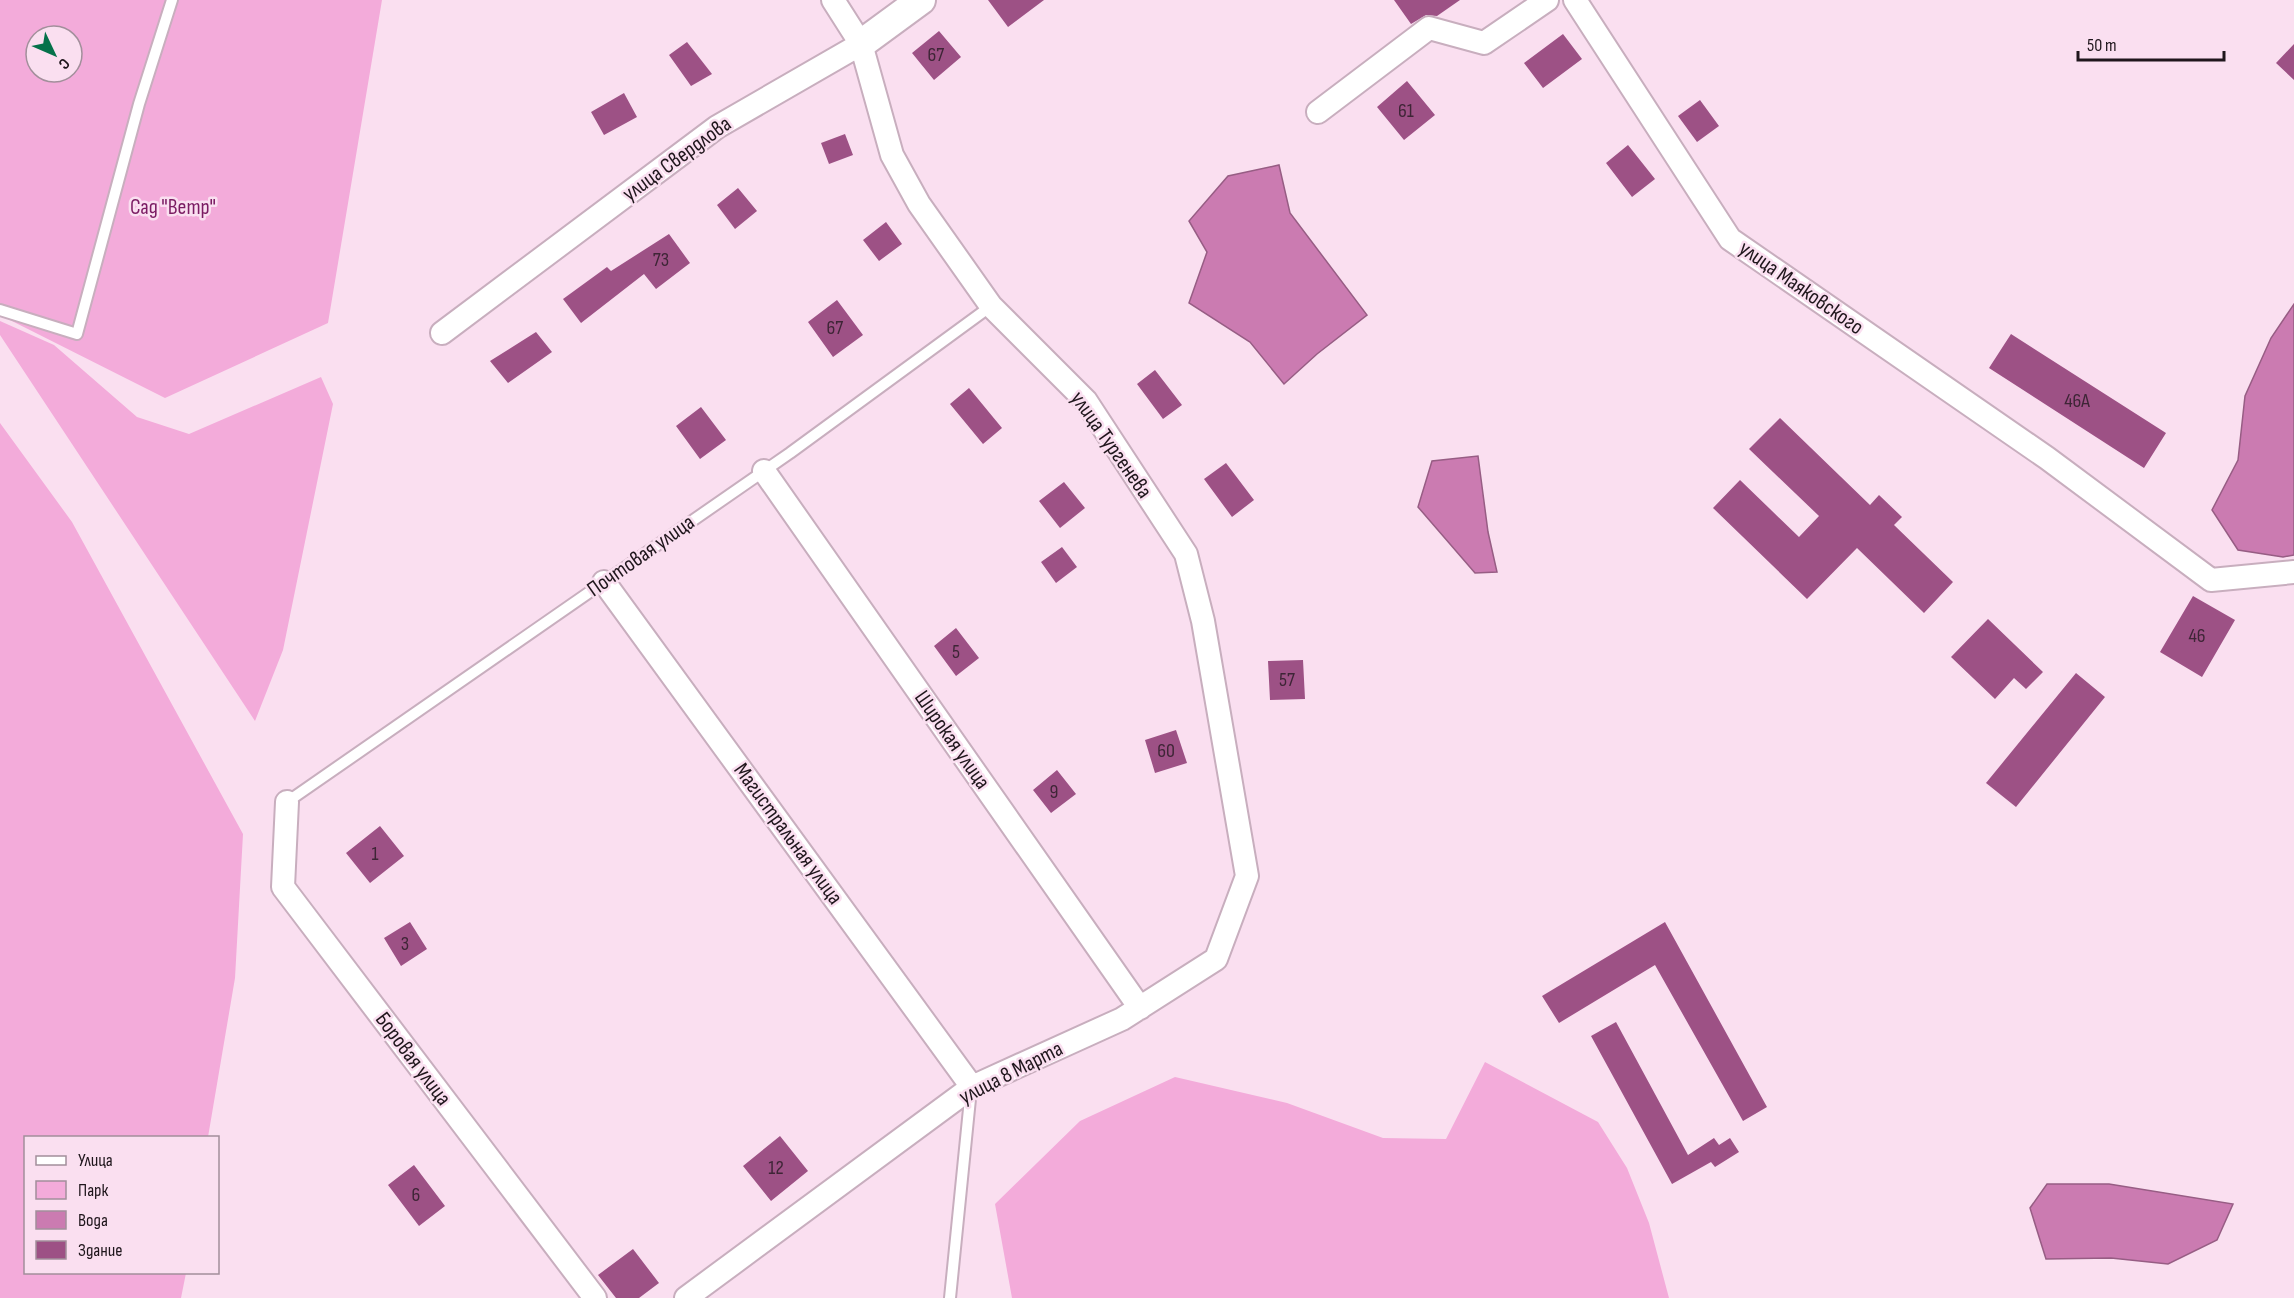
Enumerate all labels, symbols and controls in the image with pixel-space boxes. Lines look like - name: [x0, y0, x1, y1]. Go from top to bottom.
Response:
- north arrow: [24, 24, 84, 84]
- scale bar: [2078, 24, 2224, 62]
- text: 50 m: [2087, 35, 2117, 56]
- house number: 67: [928, 43, 944, 67]
- text: С: [54, 54, 73, 73]
- house number: 61: [1398, 99, 1414, 123]
- street label: улица Свердлова: [617, 111, 737, 207]
- park label: Сад "Ветр": [130, 194, 216, 221]
- street label: улица Маяковского: [1733, 235, 1869, 341]
- house number: 73: [653, 248, 669, 272]
- house number: 67: [827, 316, 843, 340]
- street label: улица Тургенева: [1064, 386, 1158, 504]
- house number: 46А: [2064, 389, 2090, 413]
- street label: Почтовая улица: [582, 509, 700, 603]
- house number: 46: [2188, 624, 2206, 648]
- house number: 5: [952, 640, 960, 664]
- house number: 57: [1279, 668, 1295, 692]
- street label: Широкая улица: [908, 685, 996, 795]
- house number: 60: [1157, 739, 1175, 763]
- street label: Магистральная улица: [728, 758, 848, 910]
- house number: 9: [1050, 780, 1058, 804]
- house number: 1: [372, 842, 379, 866]
- house number: 3: [401, 932, 409, 956]
- street label: Боровая улица: [369, 1007, 457, 1111]
- street label: улица 8 Марта: [955, 1035, 1067, 1111]
- legend: [24, 1136, 219, 1274]
- text: Улица: [78, 1150, 113, 1171]
- house number: 12: [768, 1156, 784, 1180]
- text: Парк: [78, 1180, 109, 1201]
- house number: 6: [412, 1183, 420, 1207]
- text: Вода: [78, 1210, 108, 1231]
- text: Здание: [78, 1240, 123, 1261]

